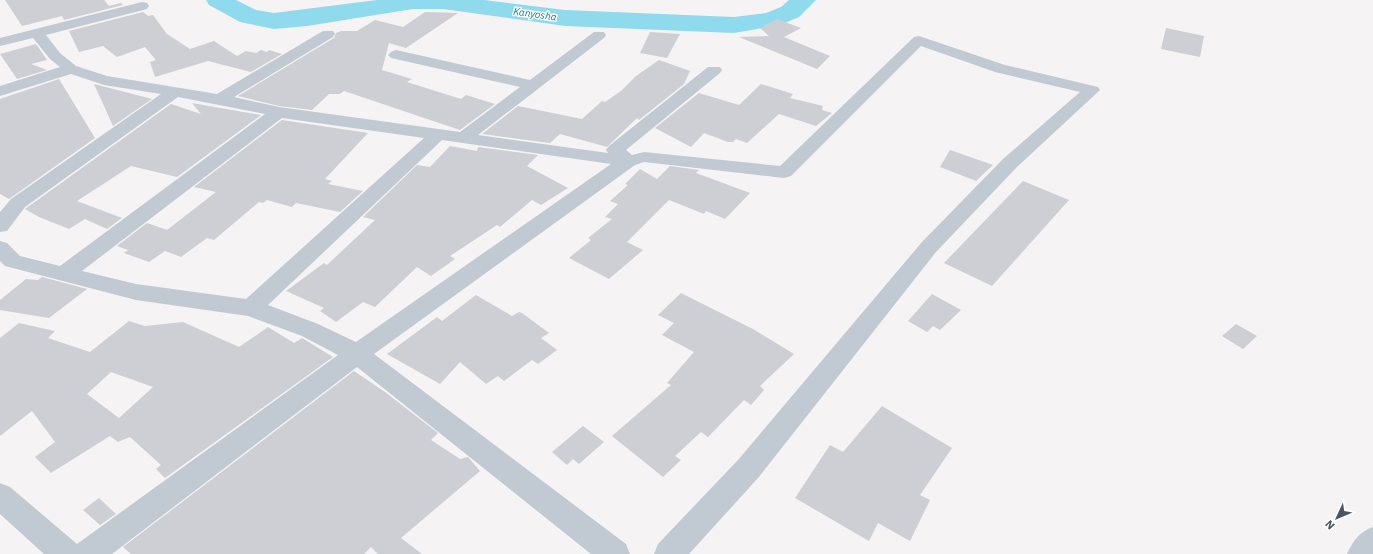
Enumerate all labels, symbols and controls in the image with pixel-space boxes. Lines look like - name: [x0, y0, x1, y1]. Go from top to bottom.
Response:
- water label: Kanyosha: [512, 5, 558, 23]
- north arrow: [1317, 498, 1357, 538]
- text: N: [1322, 517, 1338, 533]

